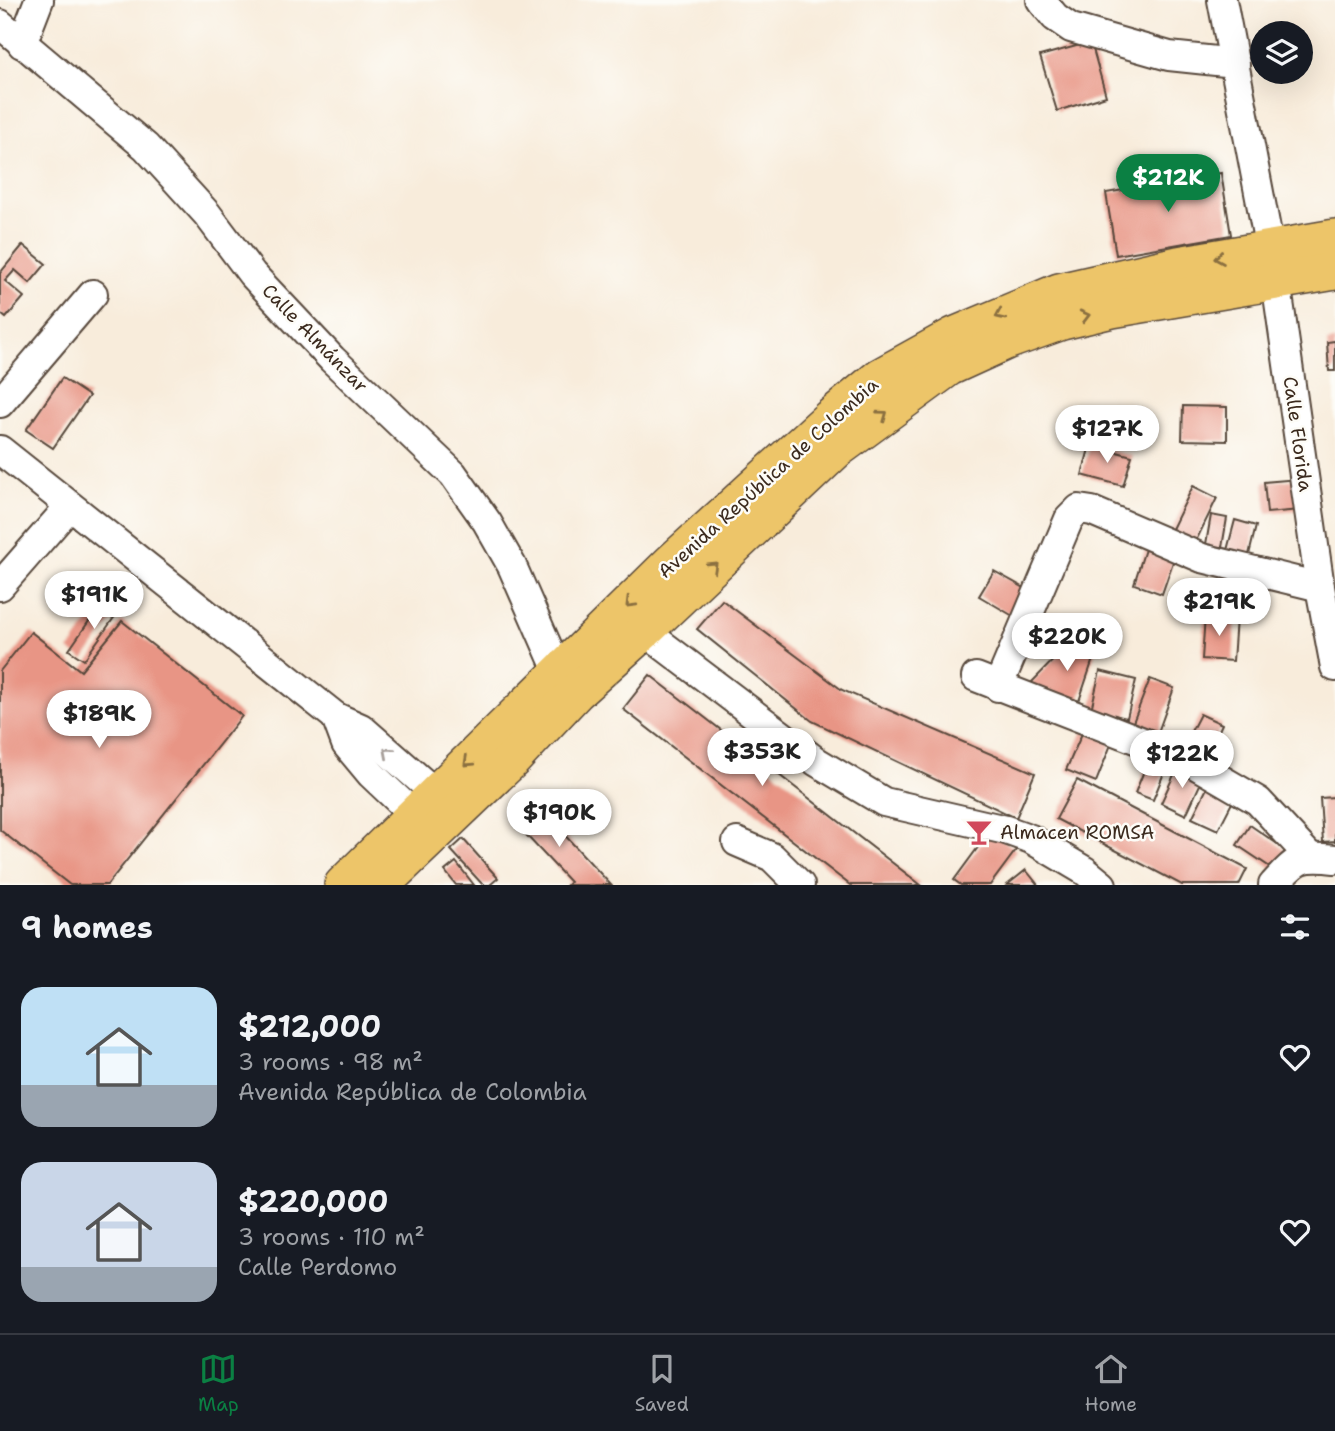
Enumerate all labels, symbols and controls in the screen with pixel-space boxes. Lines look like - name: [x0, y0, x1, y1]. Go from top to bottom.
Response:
- map controls: [1250, 21, 1313, 84]
- button: layers: [1250, 21, 1313, 84]
- pin: $212K: [1119, 154, 1217, 214]
- text: $212K: [1132, 162, 1204, 192]
- one-way arrow: [1214, 250, 1225, 265]
- street label: Calle Almánzar: [257, 278, 373, 398]
- one-way arrow: [995, 307, 1007, 321]
- one-way arrow: [1079, 310, 1091, 324]
- street label: Avenida República de Colombia: [653, 372, 884, 584]
- street label: Calle Florida: [1278, 375, 1318, 493]
- pin: $127K: [1058, 406, 1156, 465]
- one-way arrow: [875, 411, 888, 424]
- text: $127K: [1071, 413, 1143, 443]
- one-way arrow: [705, 562, 718, 575]
- pin: $191K: [45, 572, 143, 631]
- pin: $219K: [1170, 578, 1268, 638]
- text: $191K: [61, 579, 127, 609]
- text: $219K: [1183, 586, 1255, 616]
- one-way arrow: [625, 595, 638, 608]
- pin: $220K: [1018, 614, 1116, 673]
- text: $220K: [1028, 621, 1106, 651]
- pin: $189K: [50, 690, 148, 750]
- text: $189K: [63, 698, 135, 728]
- pin: $353K: [713, 728, 811, 788]
- pin: $122K: [1133, 730, 1231, 790]
- text: $353K: [723, 736, 801, 766]
- text: $122K: [1146, 738, 1218, 768]
- one-way arrow: [383, 748, 396, 760]
- one-way arrow: [463, 754, 476, 767]
- pin: $190K: [510, 790, 608, 849]
- text: $190K: [523, 797, 595, 827]
- bar icon: Almacen ROMSA: [964, 817, 994, 847]
- place label: Almacen ROMSA: [1000, 820, 1155, 845]
- text: 9 homes: [21, 907, 153, 948]
- icon: filters: [1276, 908, 1314, 946]
- text: $212,000: [238, 1006, 381, 1047]
- icon: home: [77, 1015, 161, 1099]
- icon: heart: [1276, 1038, 1314, 1076]
- text: 3 rooms · 98 m²: [238, 1047, 423, 1077]
- text: Avenida República de Colombia: [238, 1077, 587, 1107]
- text: $220,000: [238, 1181, 388, 1222]
- icon: home: [77, 1190, 161, 1274]
- icon: heart: [1276, 1213, 1314, 1251]
- text: 3 rooms · 110 m²: [238, 1222, 425, 1252]
- text: Calle Perdomo: [238, 1252, 397, 1282]
- tab: Map: [198, 1350, 239, 1417]
- tab: Saved: [635, 1350, 689, 1417]
- tab: Home: [1085, 1350, 1137, 1417]

